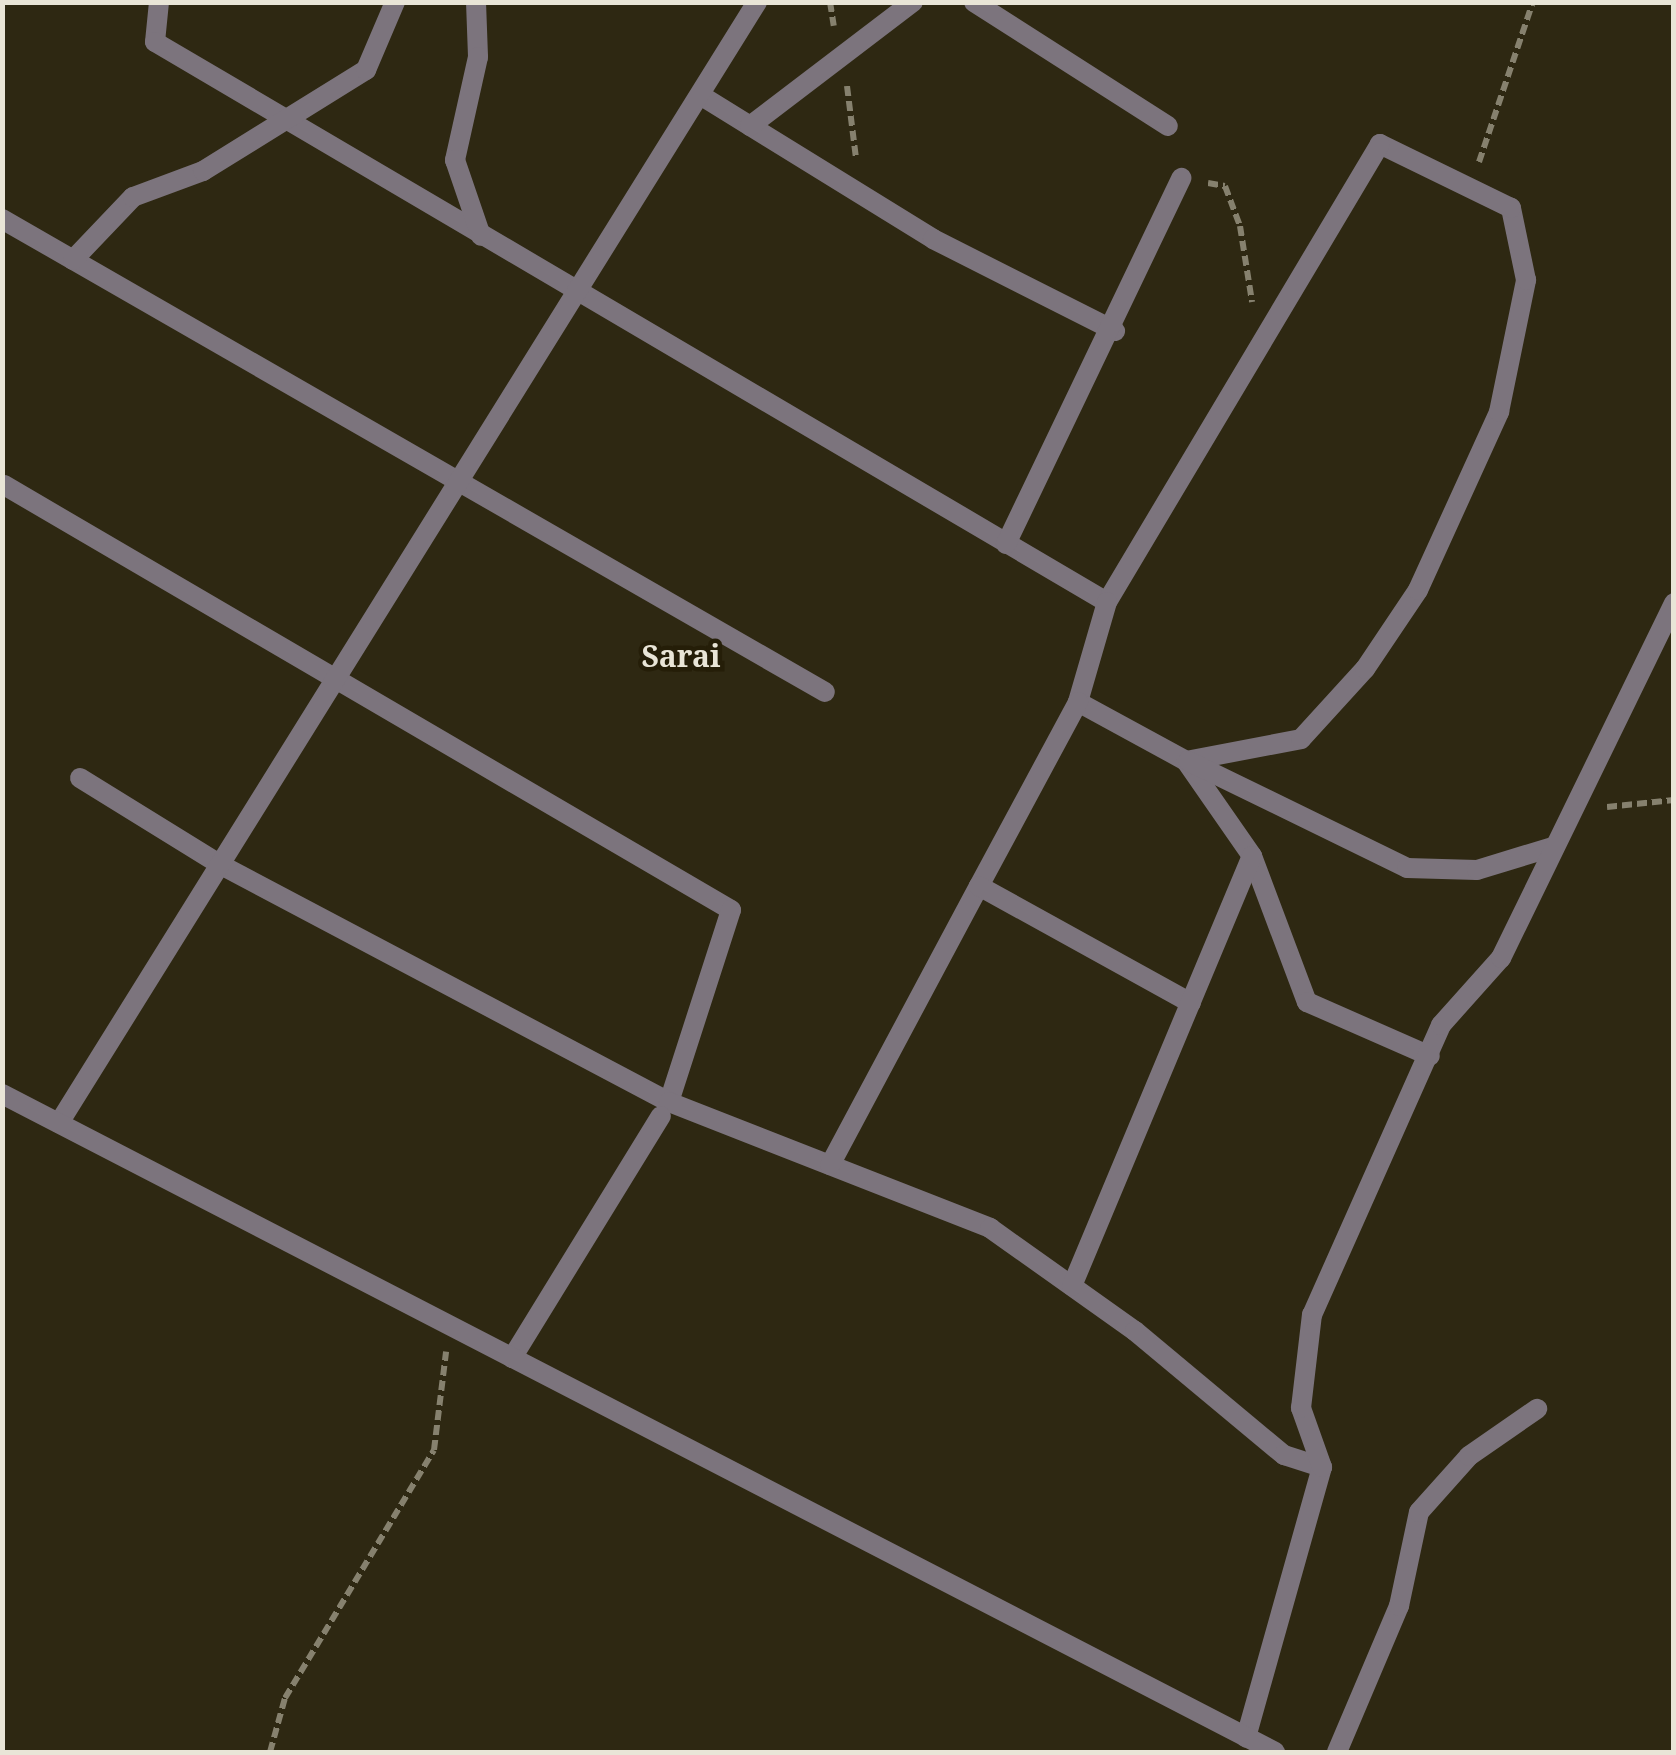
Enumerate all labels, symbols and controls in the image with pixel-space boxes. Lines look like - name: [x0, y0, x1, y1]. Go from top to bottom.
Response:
- district label: Sarai: [641, 638, 721, 674]

